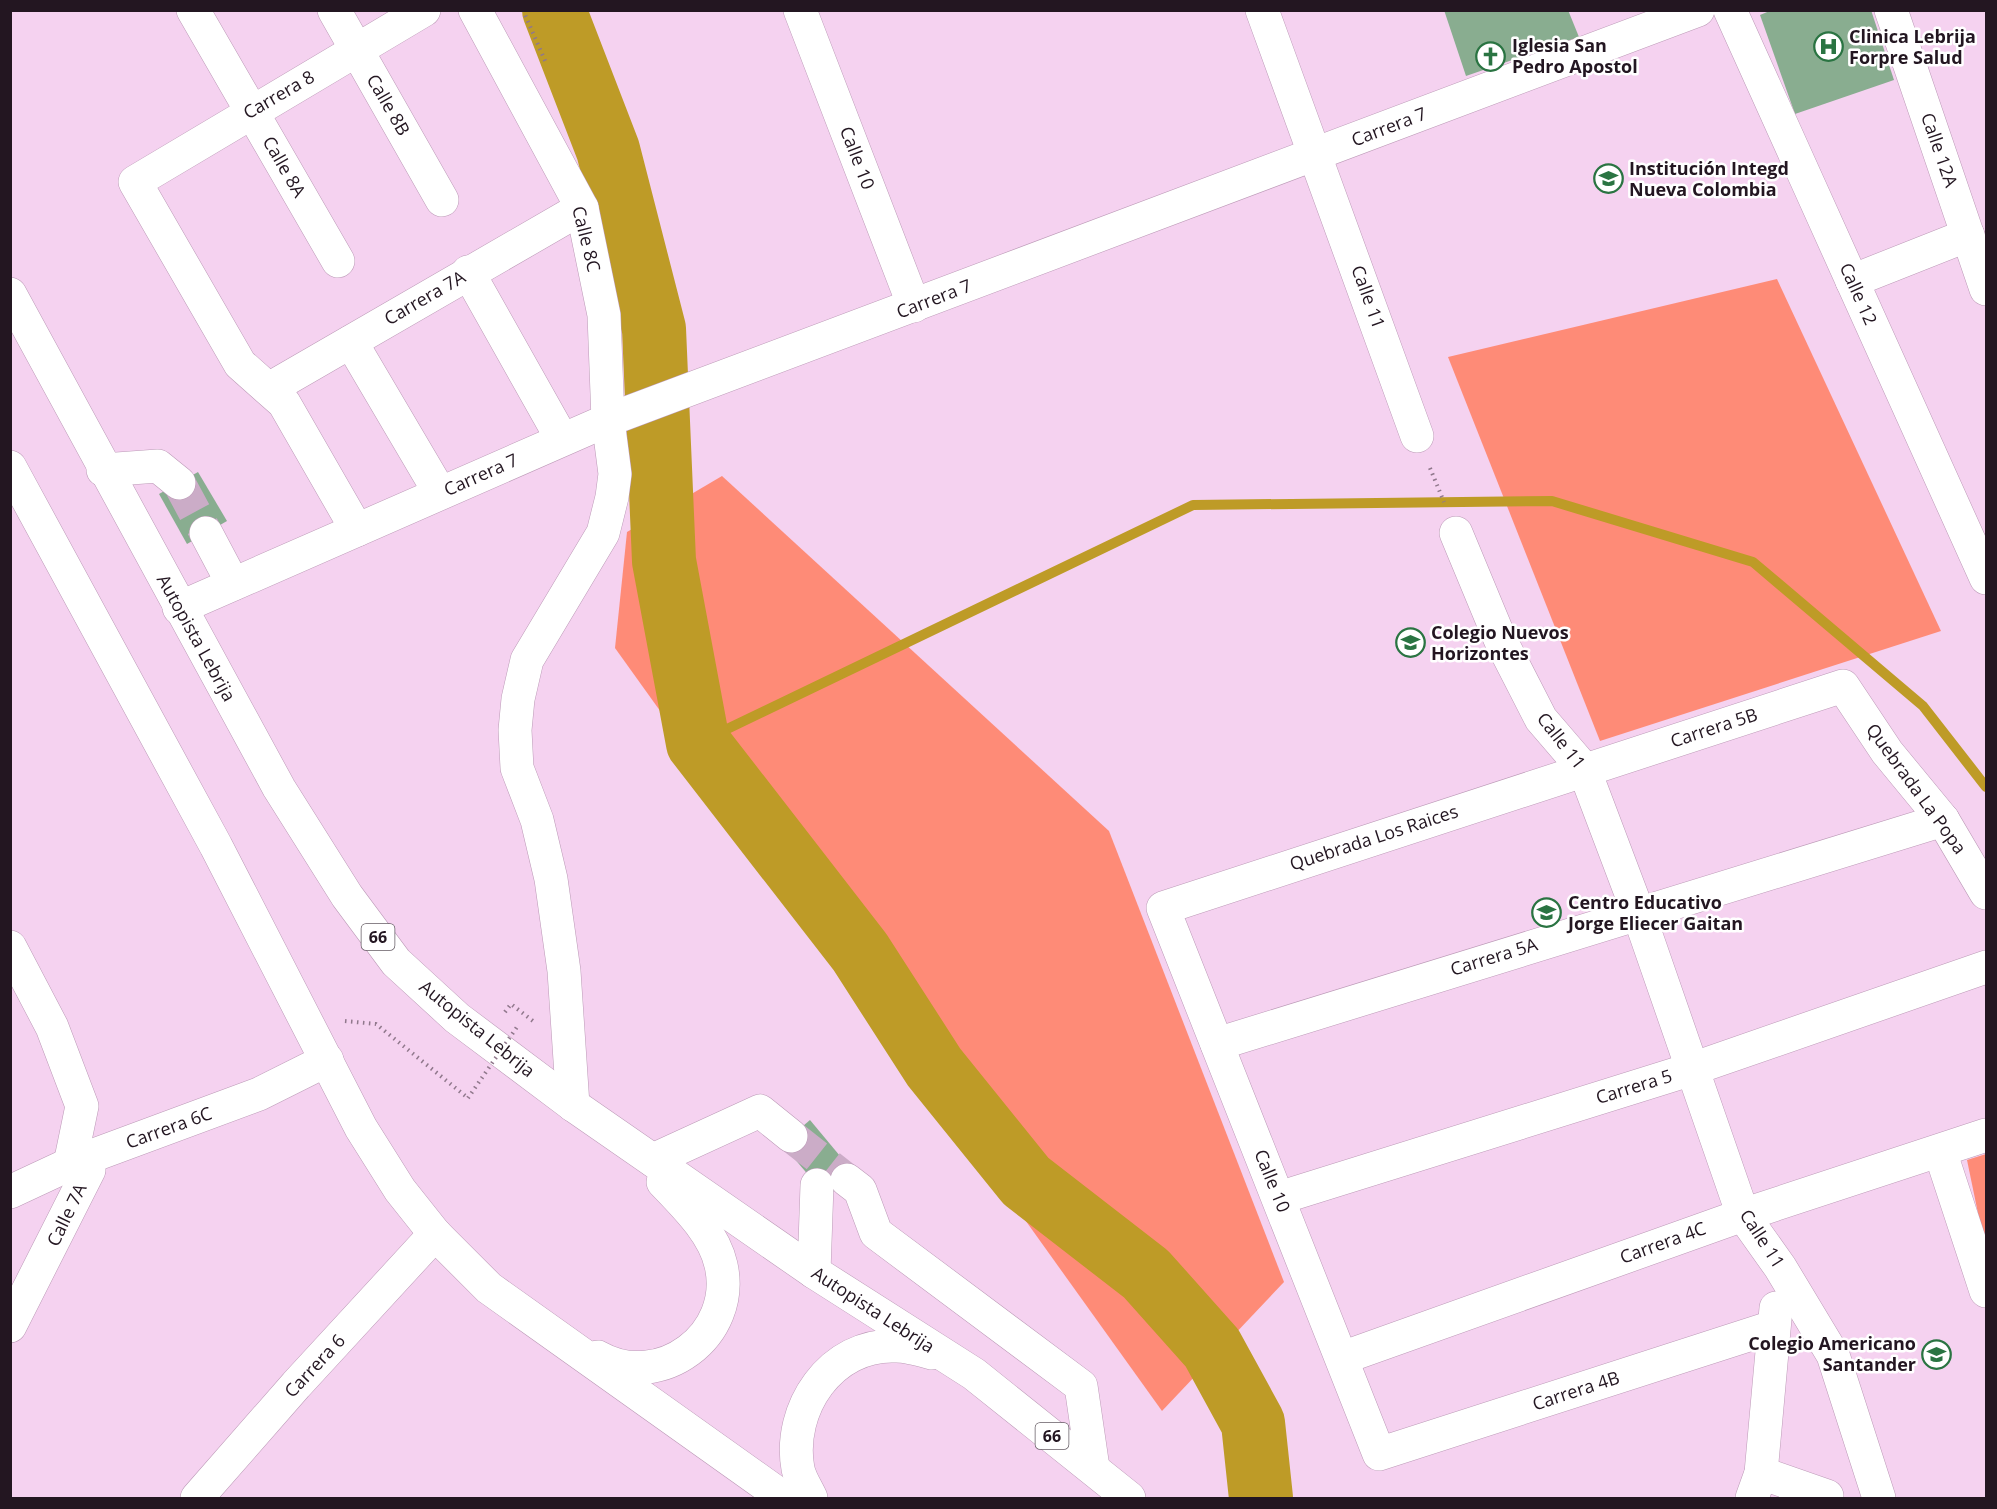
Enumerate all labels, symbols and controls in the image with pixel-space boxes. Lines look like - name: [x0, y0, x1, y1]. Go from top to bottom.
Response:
- place label: Clinica Lebrija Forpre Salud: [1849, 24, 1976, 69]
- hospital icon: Clinica Lebrija Forpre Salud: [1812, 31, 1844, 63]
- place label: Iglesia San Pedro Apostol: [1512, 33, 1638, 78]
- church icon: Iglesia San Pedro Apostol: [1475, 40, 1507, 72]
- street label: Carrera 8: [239, 64, 318, 124]
- street label: Calle 8B: [362, 69, 416, 140]
- street label: Carrera 7: [1348, 101, 1430, 151]
- street label: Calle 12A: [1916, 109, 1964, 191]
- street label: Calle 10: [835, 123, 881, 193]
- street label: Calle 8A: [258, 132, 312, 202]
- place label: Institución Integd Nueva Colombia: [1629, 156, 1789, 201]
- school or university icon: Institución Integd Nueva Colombia: [1592, 163, 1624, 195]
- street label: Calle 8C: [567, 203, 607, 274]
- street label: Calle 12: [1835, 259, 1883, 329]
- street label: Calle 11: [1346, 262, 1391, 332]
- street label: Carrera 7A: [380, 264, 470, 330]
- street label: Carrera 7: [893, 273, 975, 323]
- street label: Carrera 7: [440, 447, 521, 501]
- street label: Autopista Lebrija: [152, 570, 242, 705]
- place label: Colegio Nuevos Horizontes: [1431, 620, 1569, 665]
- school or university icon: Colegio Nuevos Horizontes: [1394, 627, 1426, 659]
- street label: Carrera 5B: [1667, 702, 1760, 752]
- street label: Calle 11: [1532, 707, 1591, 774]
- street label: Quebrada La Popa: [1861, 718, 1972, 859]
- street label: Quebrada Los Raices: [1286, 798, 1461, 876]
- place label: Centro Educativo Jorge Eliecer Gaitan: [1566, 890, 1743, 935]
- school or university icon: Centro Educativo Jorge Eliecer Gaitan: [1531, 897, 1563, 929]
- road number: 66: [362, 924, 394, 950]
- street label: Carrera 5A: [1447, 931, 1541, 981]
- street label: Autopista Lebrija: [415, 974, 540, 1082]
- street label: Carrera 5: [1593, 1063, 1675, 1109]
- street label: Carrera 6C: [122, 1100, 215, 1154]
- street label: Calle 10: [1249, 1146, 1296, 1216]
- street label: Calle 7A: [41, 1179, 92, 1250]
- street label: Calle 11: [1735, 1204, 1791, 1273]
- street label: Carrera 4C: [1616, 1215, 1709, 1269]
- street label: Autopista Lebrija: [808, 1260, 940, 1358]
- street label: Carrera 6: [279, 1328, 350, 1402]
- place label: Colegio Americano Santander: [1748, 1331, 1916, 1376]
- school or university icon: Colegio Americano Santander: [1921, 1338, 1953, 1370]
- street label: Carrera 4B: [1529, 1365, 1622, 1415]
- road number: 66: [1036, 1423, 1068, 1449]

